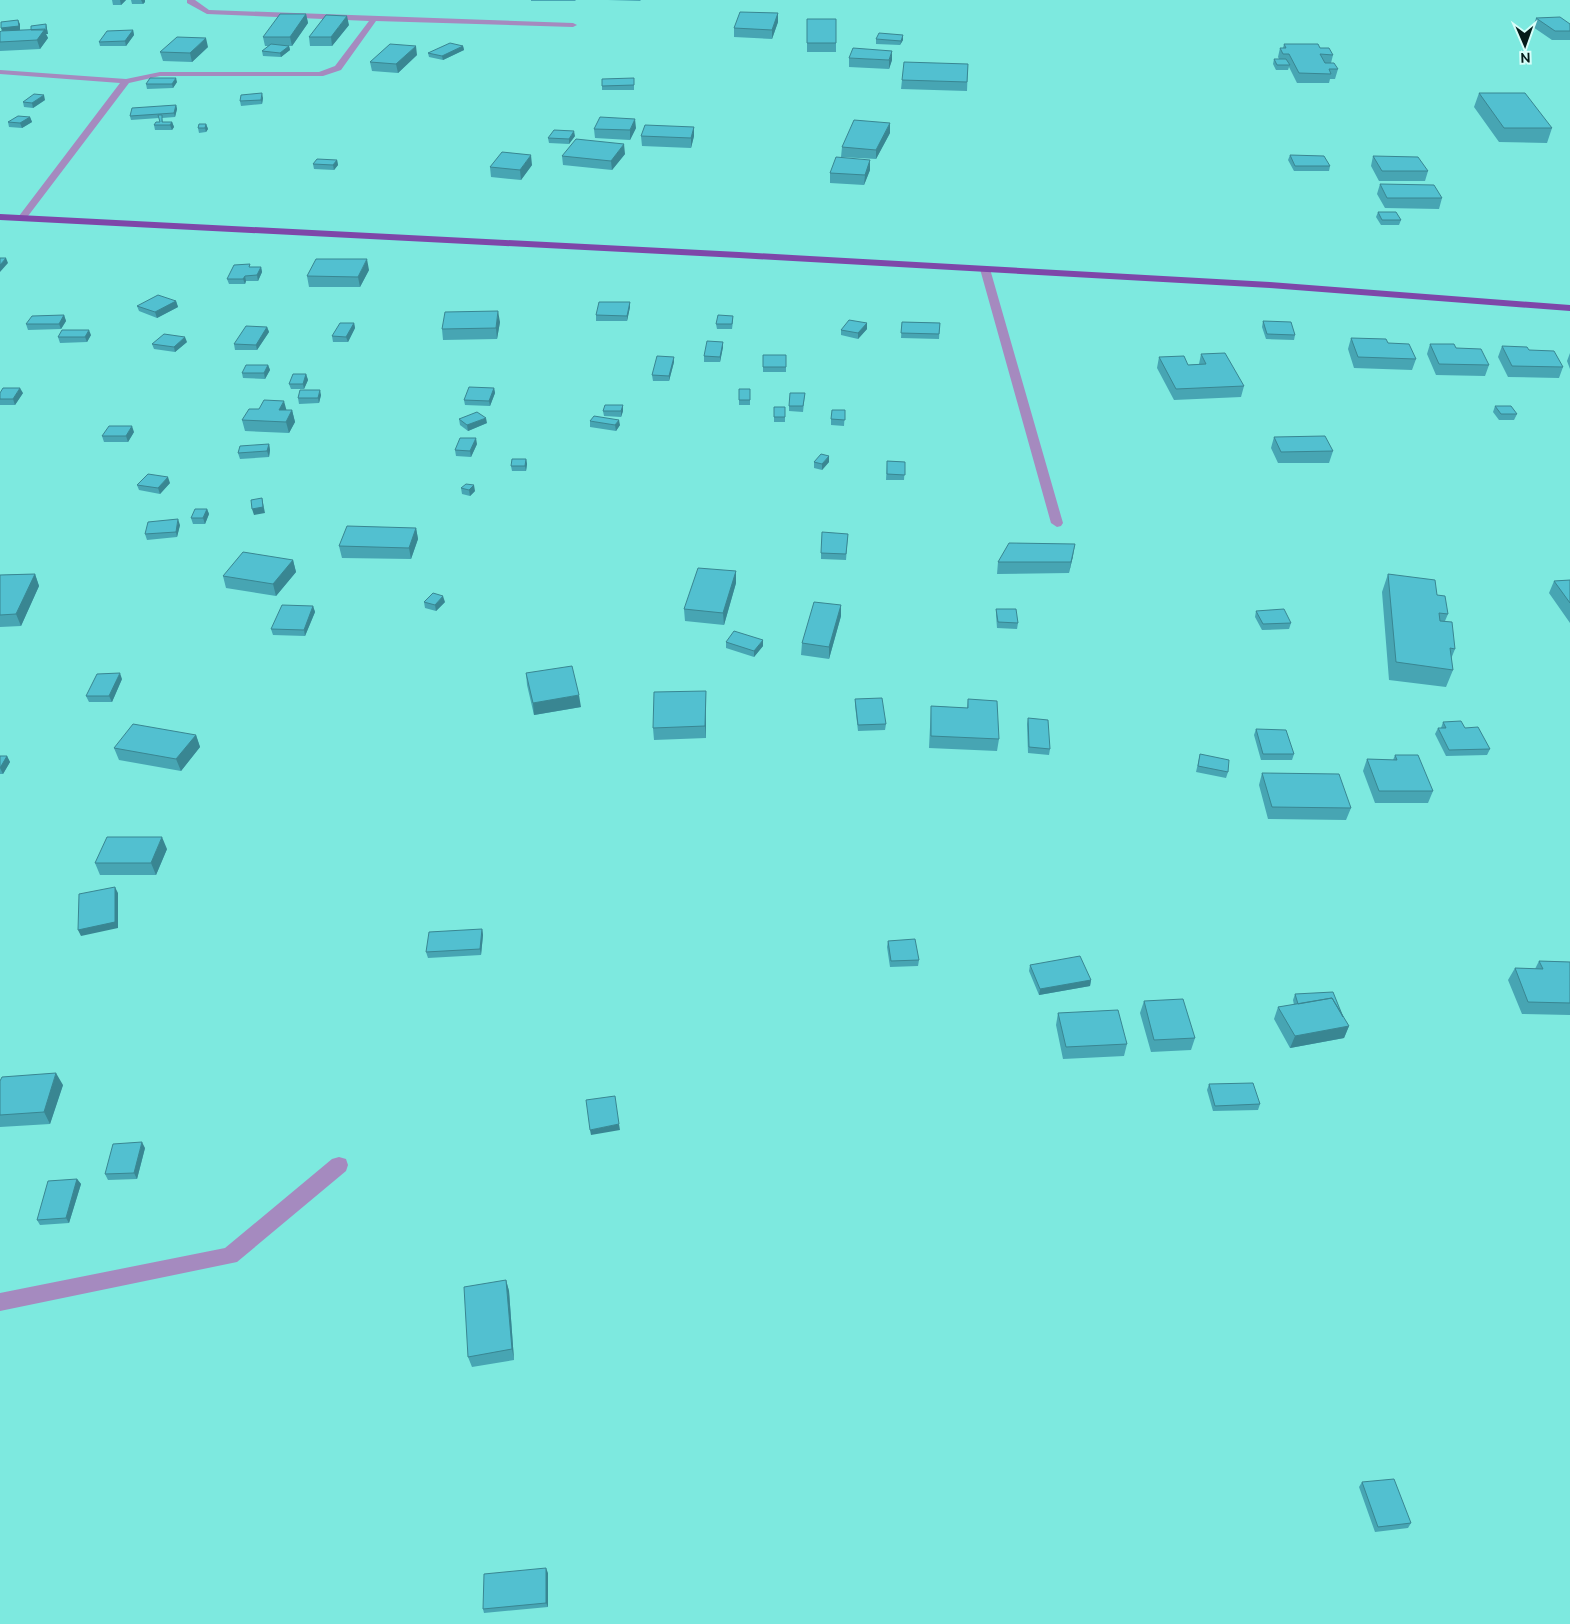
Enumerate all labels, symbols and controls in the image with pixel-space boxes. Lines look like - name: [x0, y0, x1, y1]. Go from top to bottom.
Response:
- north arrow: [1500, 20, 1550, 70]
- text: N: [1520, 50, 1531, 66]

